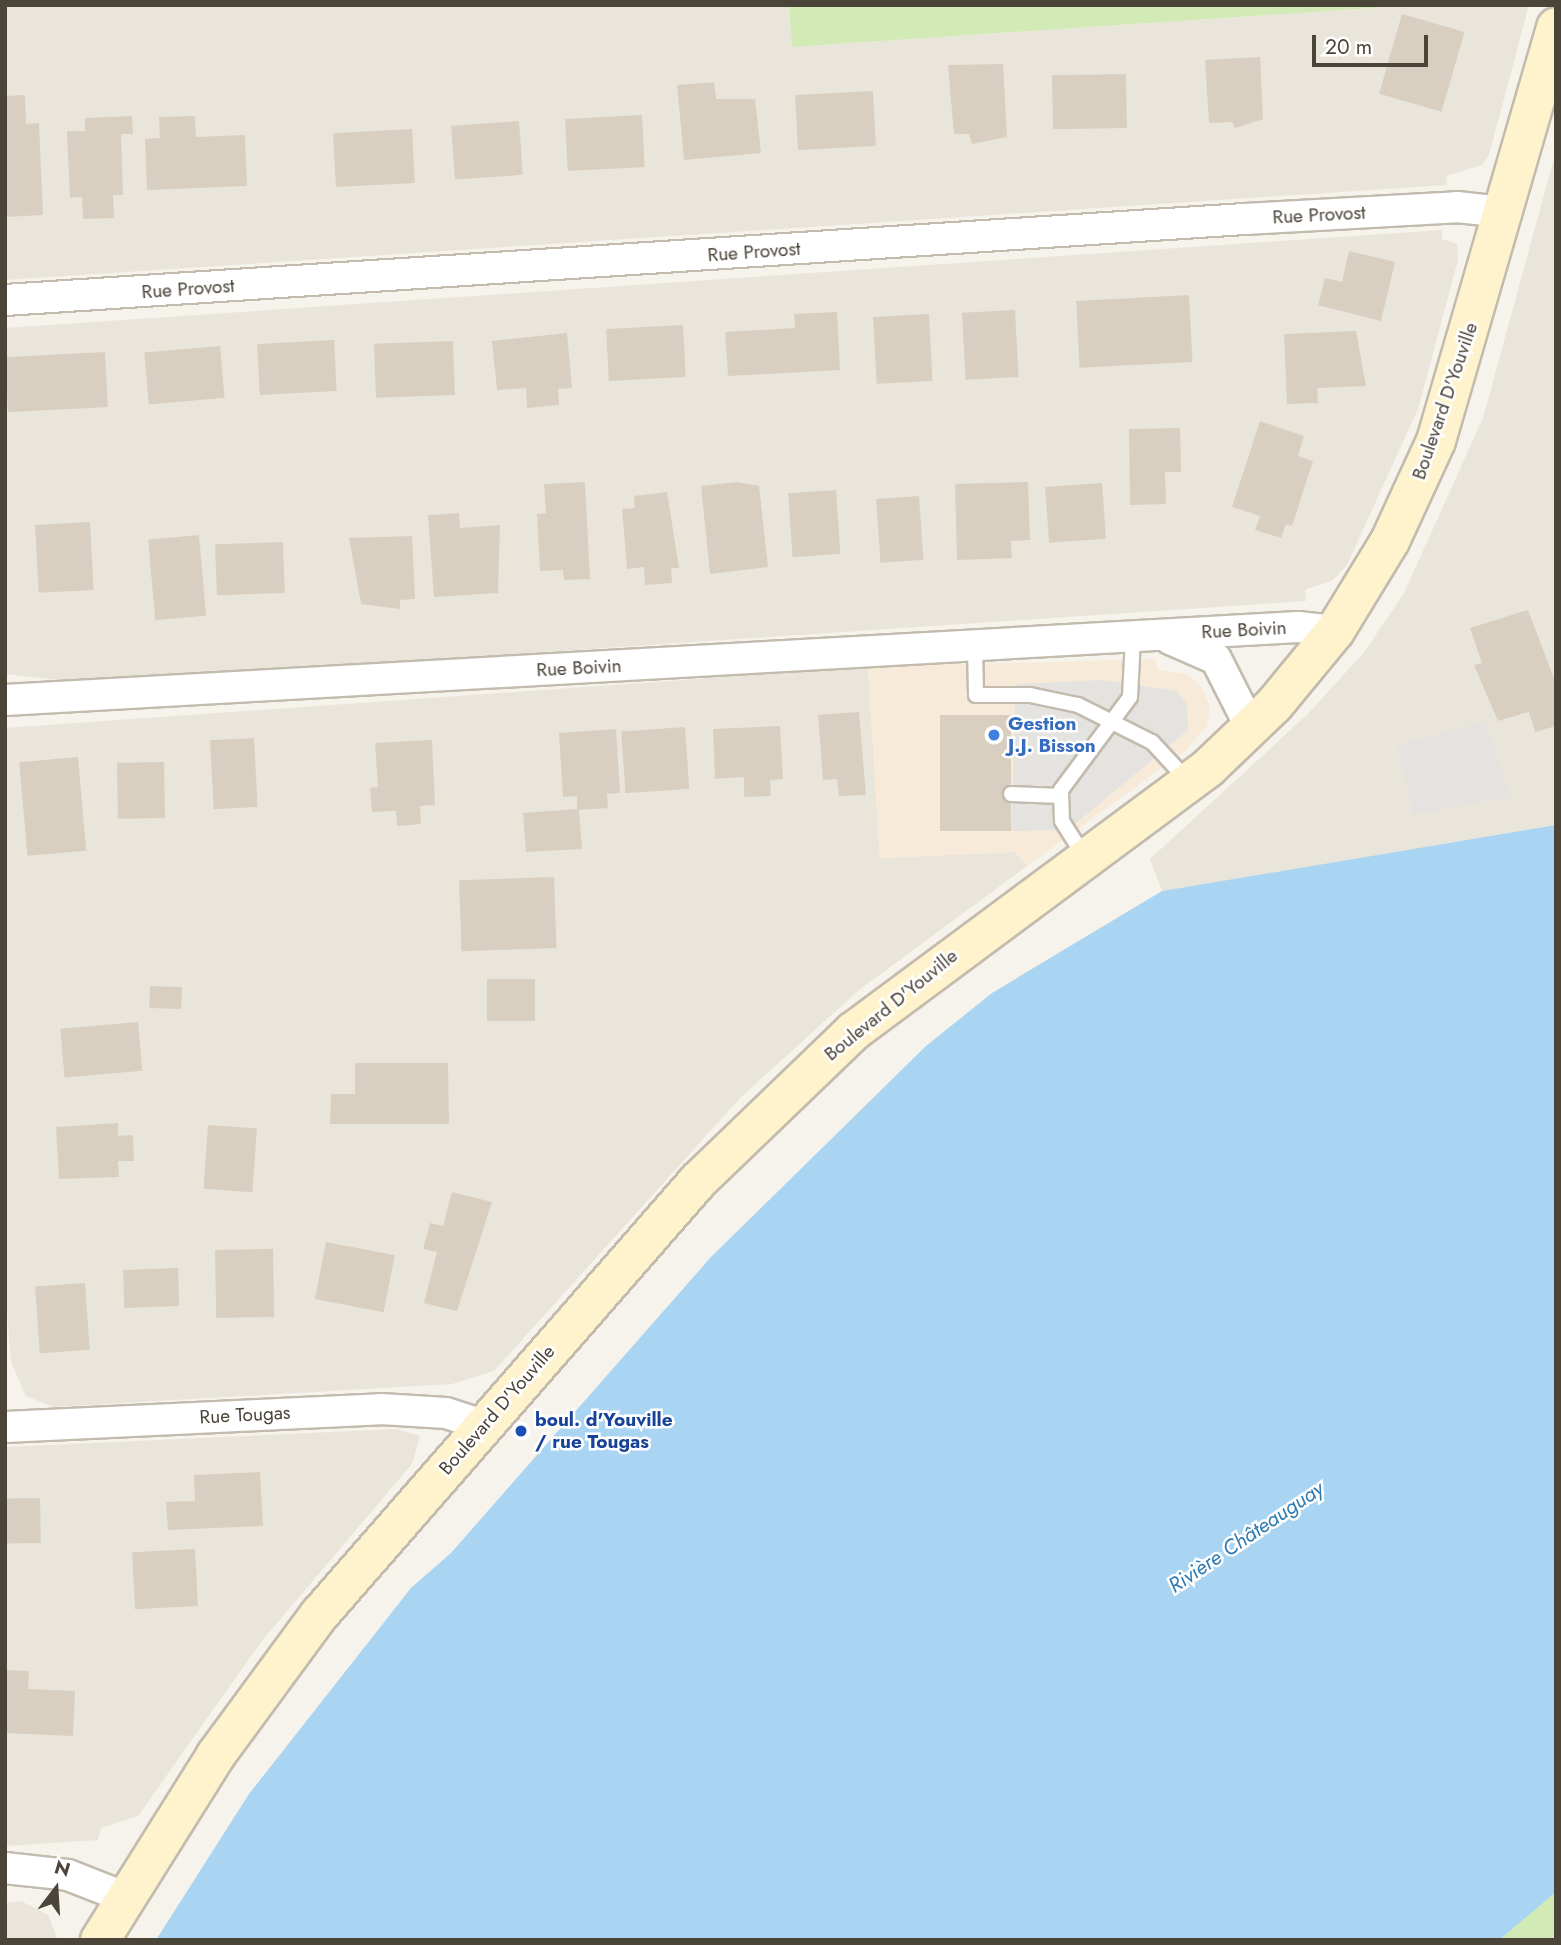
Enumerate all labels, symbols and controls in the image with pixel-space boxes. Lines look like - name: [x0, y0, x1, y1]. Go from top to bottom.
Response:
- scale bar: [1316, 21, 1432, 65]
- text: 20 m: [1325, 32, 1372, 62]
- street label: Rue Provost: [1272, 201, 1366, 229]
- street label: Rue Provost: [707, 237, 801, 267]
- street label: Rue Provost: [141, 274, 235, 304]
- street label: Boulevard D'Youville: [1407, 319, 1483, 483]
- street label: Rue Boivin: [1201, 616, 1287, 644]
- street label: Rue Boivin: [536, 654, 622, 682]
- place label: Gestion J.J. Bisson: [1008, 713, 1096, 757]
- marker: Gestion J.J. Bisson: [986, 727, 1002, 743]
- street label: Boulevard D'Youville: [820, 944, 962, 1066]
- street label: Boulevard D'Youville: [434, 1340, 560, 1480]
- street label: Rue Tougas: [199, 1401, 291, 1429]
- place label: boul. d'Youville / rue Tougas: [535, 1409, 673, 1453]
- marker: boul. d'Youville / rue Tougas: [513, 1423, 529, 1439]
- water label: Rivière Châteauguay: [1164, 1476, 1328, 1598]
- text: N: [51, 1853, 73, 1884]
- north arrow: [21, 1854, 91, 1924]

